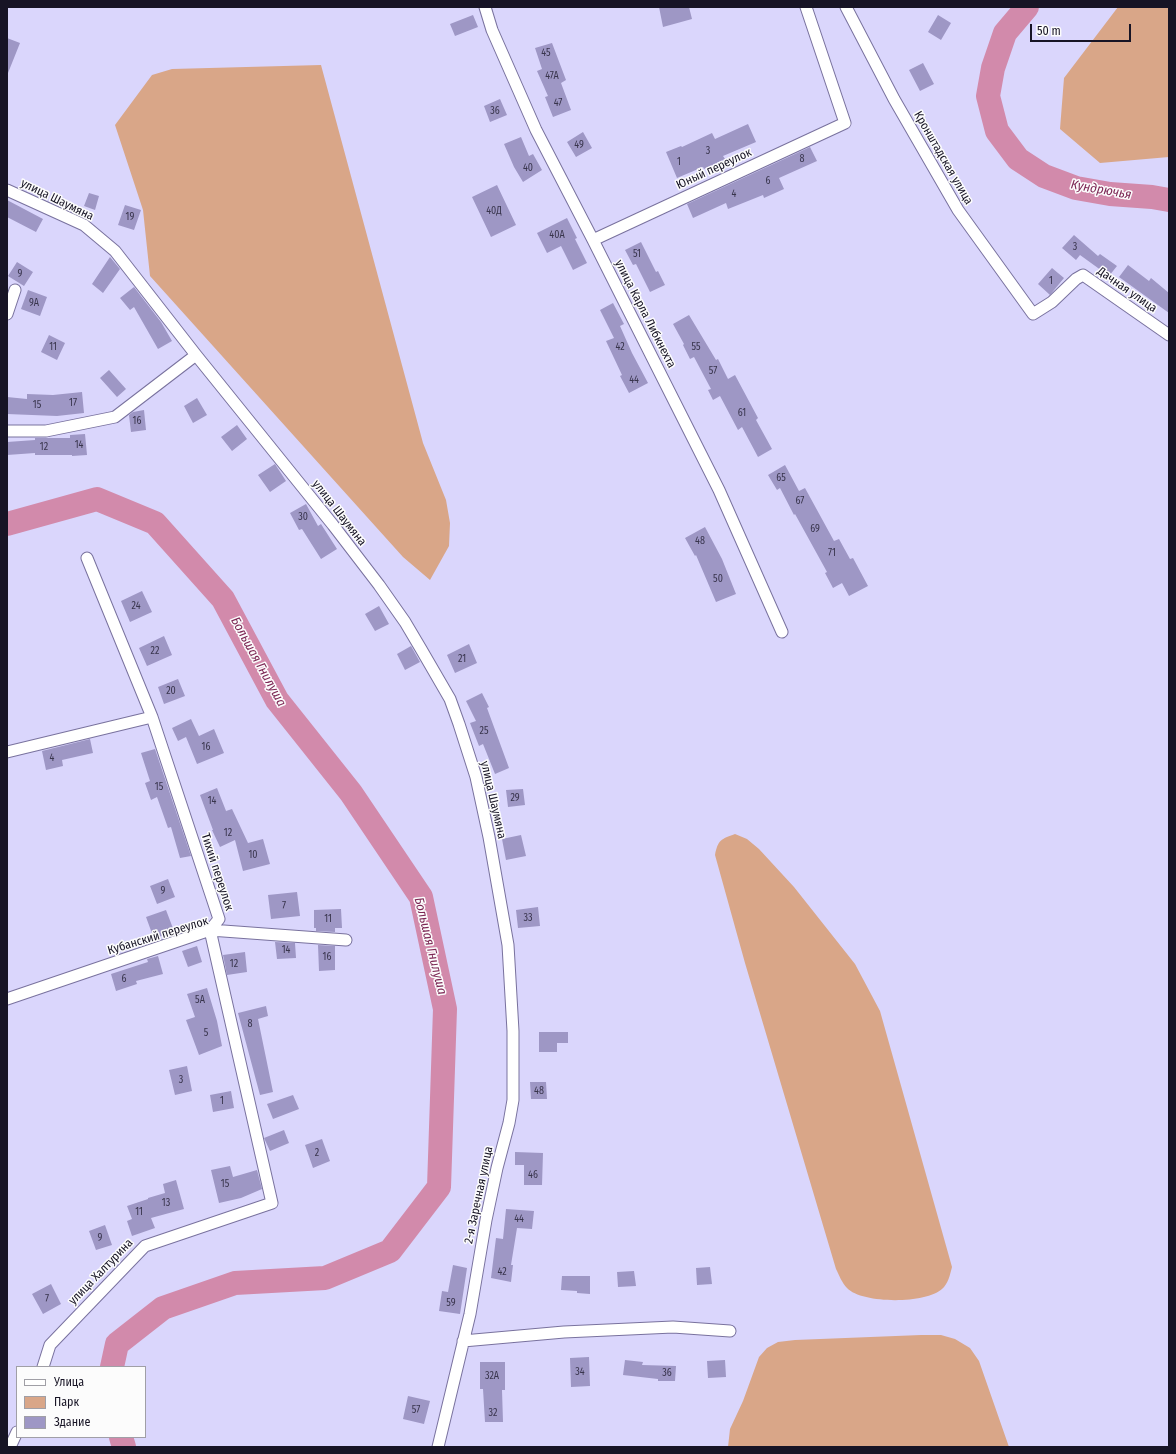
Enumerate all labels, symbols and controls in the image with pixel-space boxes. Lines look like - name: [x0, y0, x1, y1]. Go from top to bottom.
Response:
- scale bar: [1032, 16, 1133, 42]
- text: 50 m: [1037, 24, 1061, 38]
- house number: 45: [541, 47, 551, 59]
- house number: 47А: [545, 70, 559, 82]
- house number: 47: [554, 97, 562, 109]
- house number: 36: [490, 105, 500, 117]
- street label: Кронштадская улица: [910, 109, 976, 207]
- house number: 49: [574, 139, 584, 151]
- street label: Юный переулок: [674, 145, 754, 193]
- house number: 3: [706, 145, 710, 157]
- house number: 8: [800, 153, 804, 165]
- house number: 1: [677, 156, 681, 168]
- house number: 40: [523, 162, 533, 174]
- house number: 6: [766, 175, 770, 187]
- street label: улица Шаумяна: [18, 176, 96, 224]
- water label: Кундрючья: [1070, 177, 1132, 203]
- house number: 4: [732, 188, 736, 200]
- house number: 40Д: [486, 205, 502, 217]
- house number: 19: [126, 211, 134, 223]
- house number: 40А: [549, 229, 565, 241]
- house number: 3: [1073, 241, 1077, 253]
- house number: 51: [633, 248, 641, 260]
- street label: улица Карла Либкнехта: [611, 258, 679, 370]
- street label: Дачная улица: [1094, 264, 1160, 316]
- house number: 9: [18, 268, 22, 280]
- house number: 1: [1049, 275, 1053, 287]
- house number: 9А: [29, 297, 39, 309]
- house number: 11: [49, 341, 57, 353]
- house number: 42: [615, 341, 625, 353]
- house number: 55: [691, 341, 701, 353]
- house number: 57: [709, 365, 717, 377]
- house number: 44: [629, 374, 639, 386]
- house number: 17: [69, 397, 77, 409]
- house number: 15: [33, 399, 41, 411]
- house number: 61: [738, 407, 746, 419]
- house number: 16: [133, 415, 141, 427]
- house number: 14: [75, 439, 83, 451]
- house number: 12: [40, 441, 48, 453]
- house number: 65: [776, 472, 786, 484]
- street label: улица Шаумяна: [309, 477, 369, 549]
- house number: 67: [796, 495, 804, 507]
- house number: 30: [298, 511, 308, 523]
- house number: 69: [810, 523, 820, 535]
- house number: 48: [695, 535, 705, 547]
- house number: 71: [828, 547, 836, 559]
- house number: 50: [713, 573, 723, 585]
- house number: 24: [131, 600, 141, 612]
- water label: Большая Гнилуша: [227, 615, 289, 709]
- house number: 22: [151, 645, 159, 657]
- house number: 21: [458, 653, 466, 665]
- house number: 20: [166, 685, 176, 697]
- house number: 25: [480, 725, 488, 737]
- house number: 16: [202, 741, 210, 753]
- house number: 4: [50, 752, 54, 764]
- street label: улица Шаумяна: [477, 760, 509, 840]
- house number: 15: [155, 781, 163, 793]
- house number: 29: [510, 792, 520, 804]
- house number: 14: [208, 795, 216, 807]
- house number: 12: [224, 827, 232, 839]
- street label: Тихий переулок: [198, 832, 236, 912]
- house number: 10: [248, 849, 258, 861]
- house number: 9: [161, 885, 165, 897]
- water label: Большая Гнилуша: [410, 896, 450, 996]
- house number: 7: [282, 900, 286, 912]
- house number: 33: [523, 912, 533, 924]
- house number: 11: [324, 913, 332, 925]
- street label: Кубанский переулок: [106, 914, 210, 958]
- house number: 14: [282, 944, 290, 956]
- house number: 16: [323, 951, 331, 963]
- house number: 12: [230, 958, 238, 970]
- house number: 6: [122, 973, 126, 985]
- house number: 5А: [195, 994, 205, 1006]
- house number: 8: [248, 1018, 252, 1030]
- house number: 5: [204, 1027, 208, 1039]
- house number: 3: [179, 1074, 183, 1086]
- house number: 48: [534, 1085, 544, 1097]
- house number: 1: [220, 1095, 224, 1107]
- street label: 2-я Заречная улица: [462, 1145, 496, 1245]
- house number: 2: [315, 1147, 319, 1159]
- house number: 46: [528, 1169, 538, 1181]
- house number: 15: [221, 1178, 229, 1190]
- house number: 13: [162, 1197, 170, 1209]
- house number: 11: [135, 1206, 143, 1218]
- house number: 44: [514, 1213, 524, 1225]
- house number: 9: [98, 1232, 102, 1244]
- street label: улица Халтурина: [66, 1236, 136, 1308]
- house number: 42: [497, 1266, 507, 1278]
- house number: 7: [45, 1293, 49, 1305]
- house number: 59: [446, 1297, 456, 1309]
- legend: [16, 1366, 146, 1438]
- house number: 34: [575, 1366, 585, 1378]
- house number: 36: [662, 1367, 672, 1379]
- house number: 32А: [485, 1370, 499, 1382]
- text: Улица: [54, 1375, 84, 1389]
- text: Парк: [54, 1395, 79, 1409]
- house number: 57: [412, 1404, 420, 1416]
- house number: 32: [489, 1407, 497, 1419]
- text: Здание: [54, 1415, 90, 1429]

